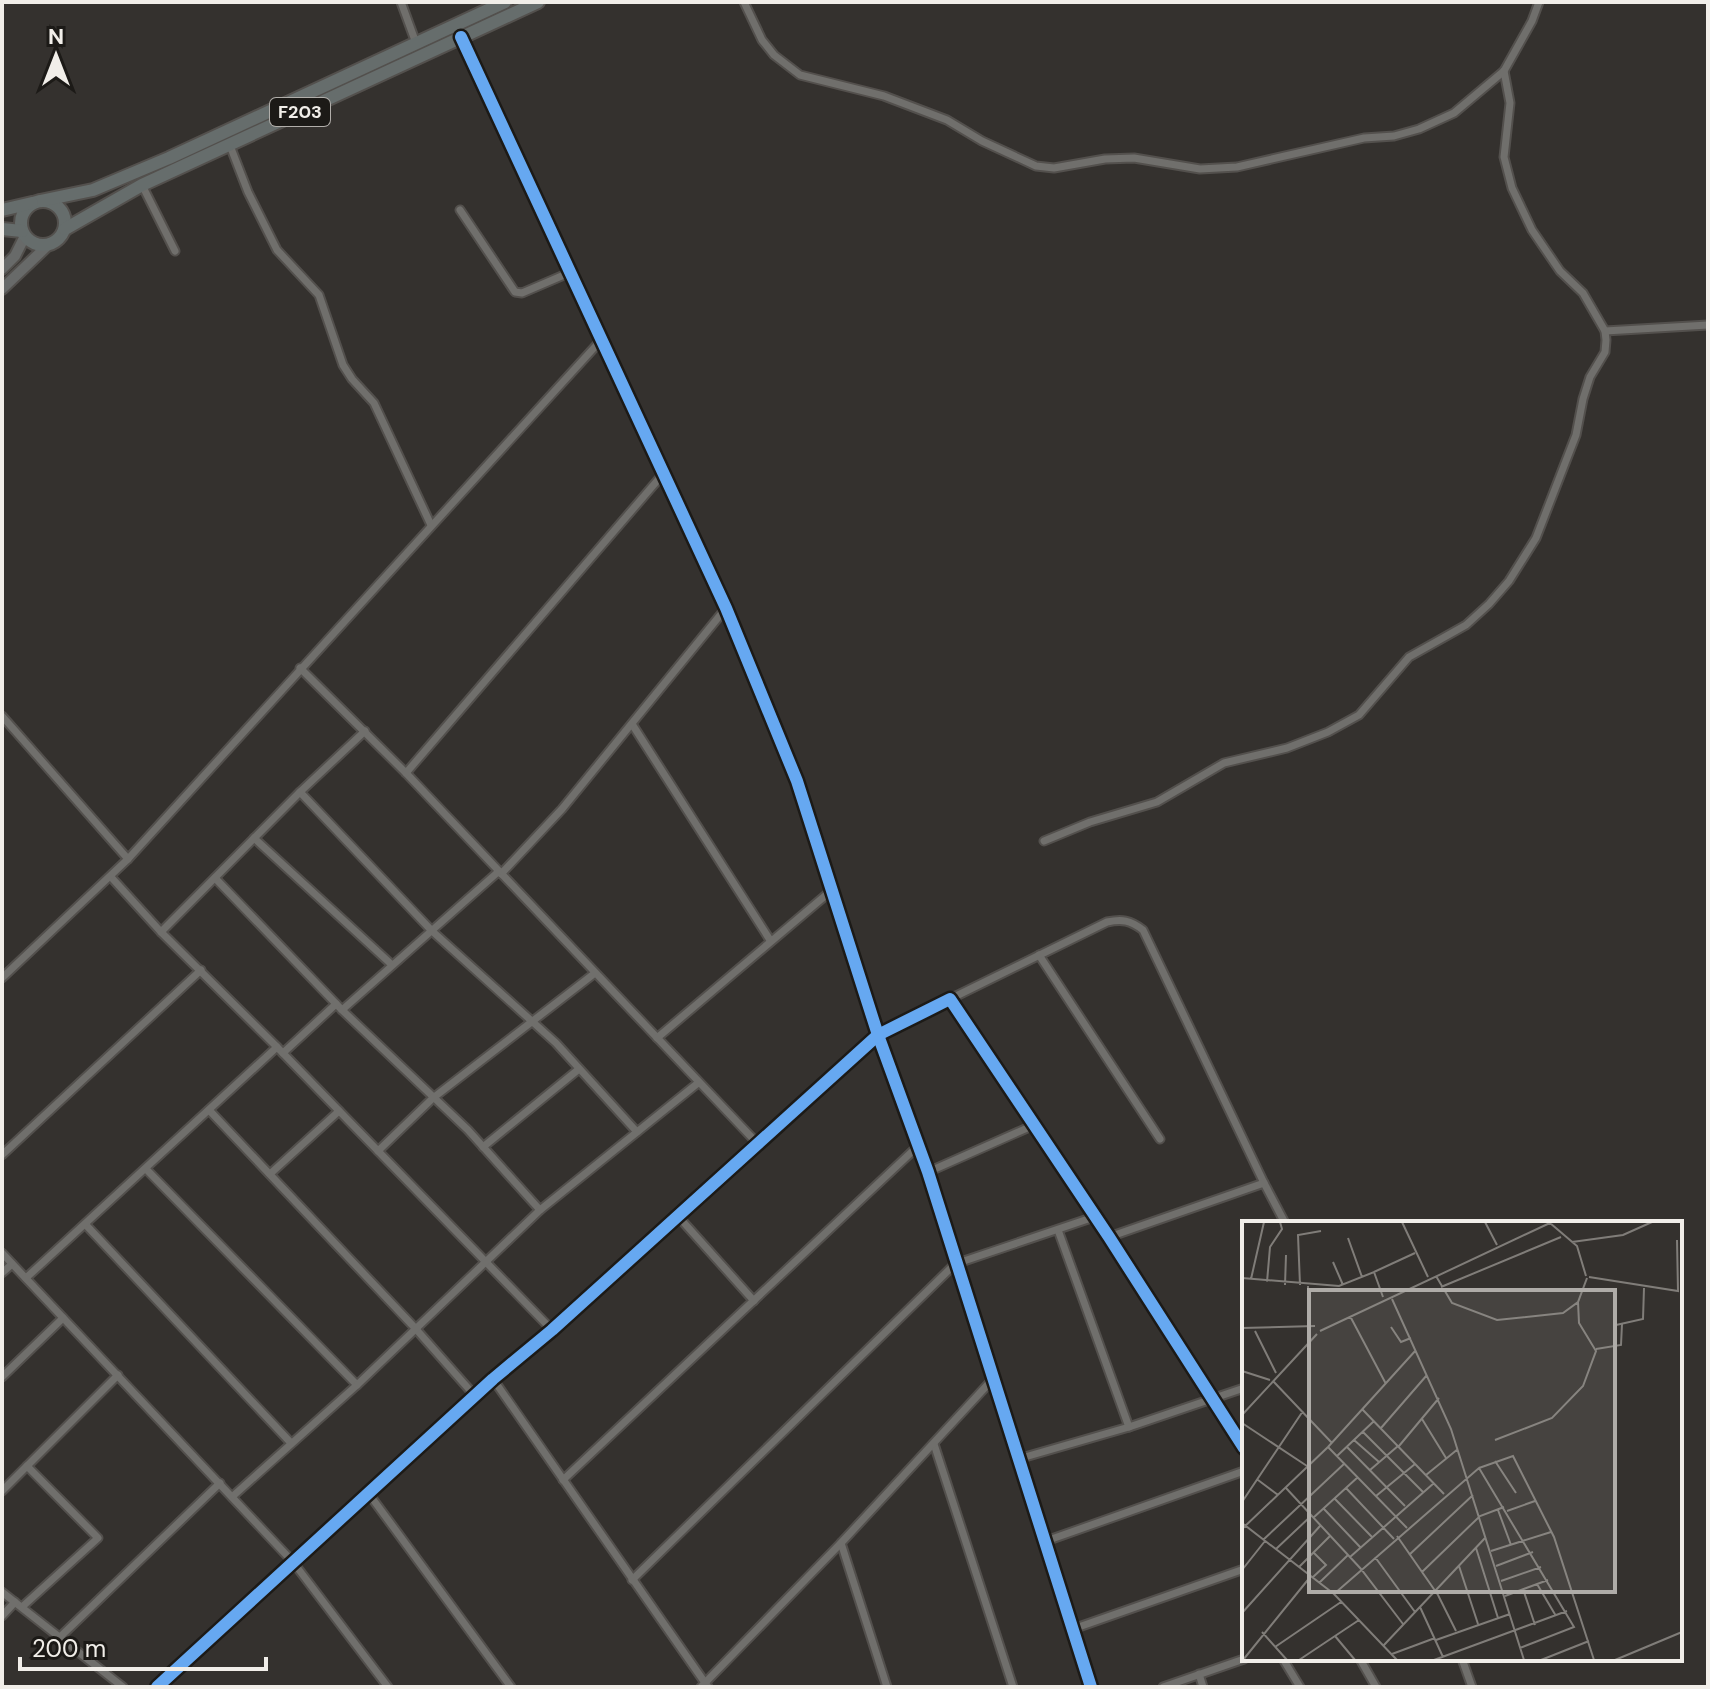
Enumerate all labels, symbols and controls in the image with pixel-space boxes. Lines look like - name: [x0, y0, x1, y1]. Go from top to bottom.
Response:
- north arrow: [16, 16, 96, 96]
- text: N: [48, 22, 64, 51]
- road number: F203: [270, 98, 330, 126]
- inset map: [1242, 1221, 1682, 1661]
- scale bar: [20, 1621, 266, 1671]
- text: 200 m: [32, 1633, 106, 1664]

